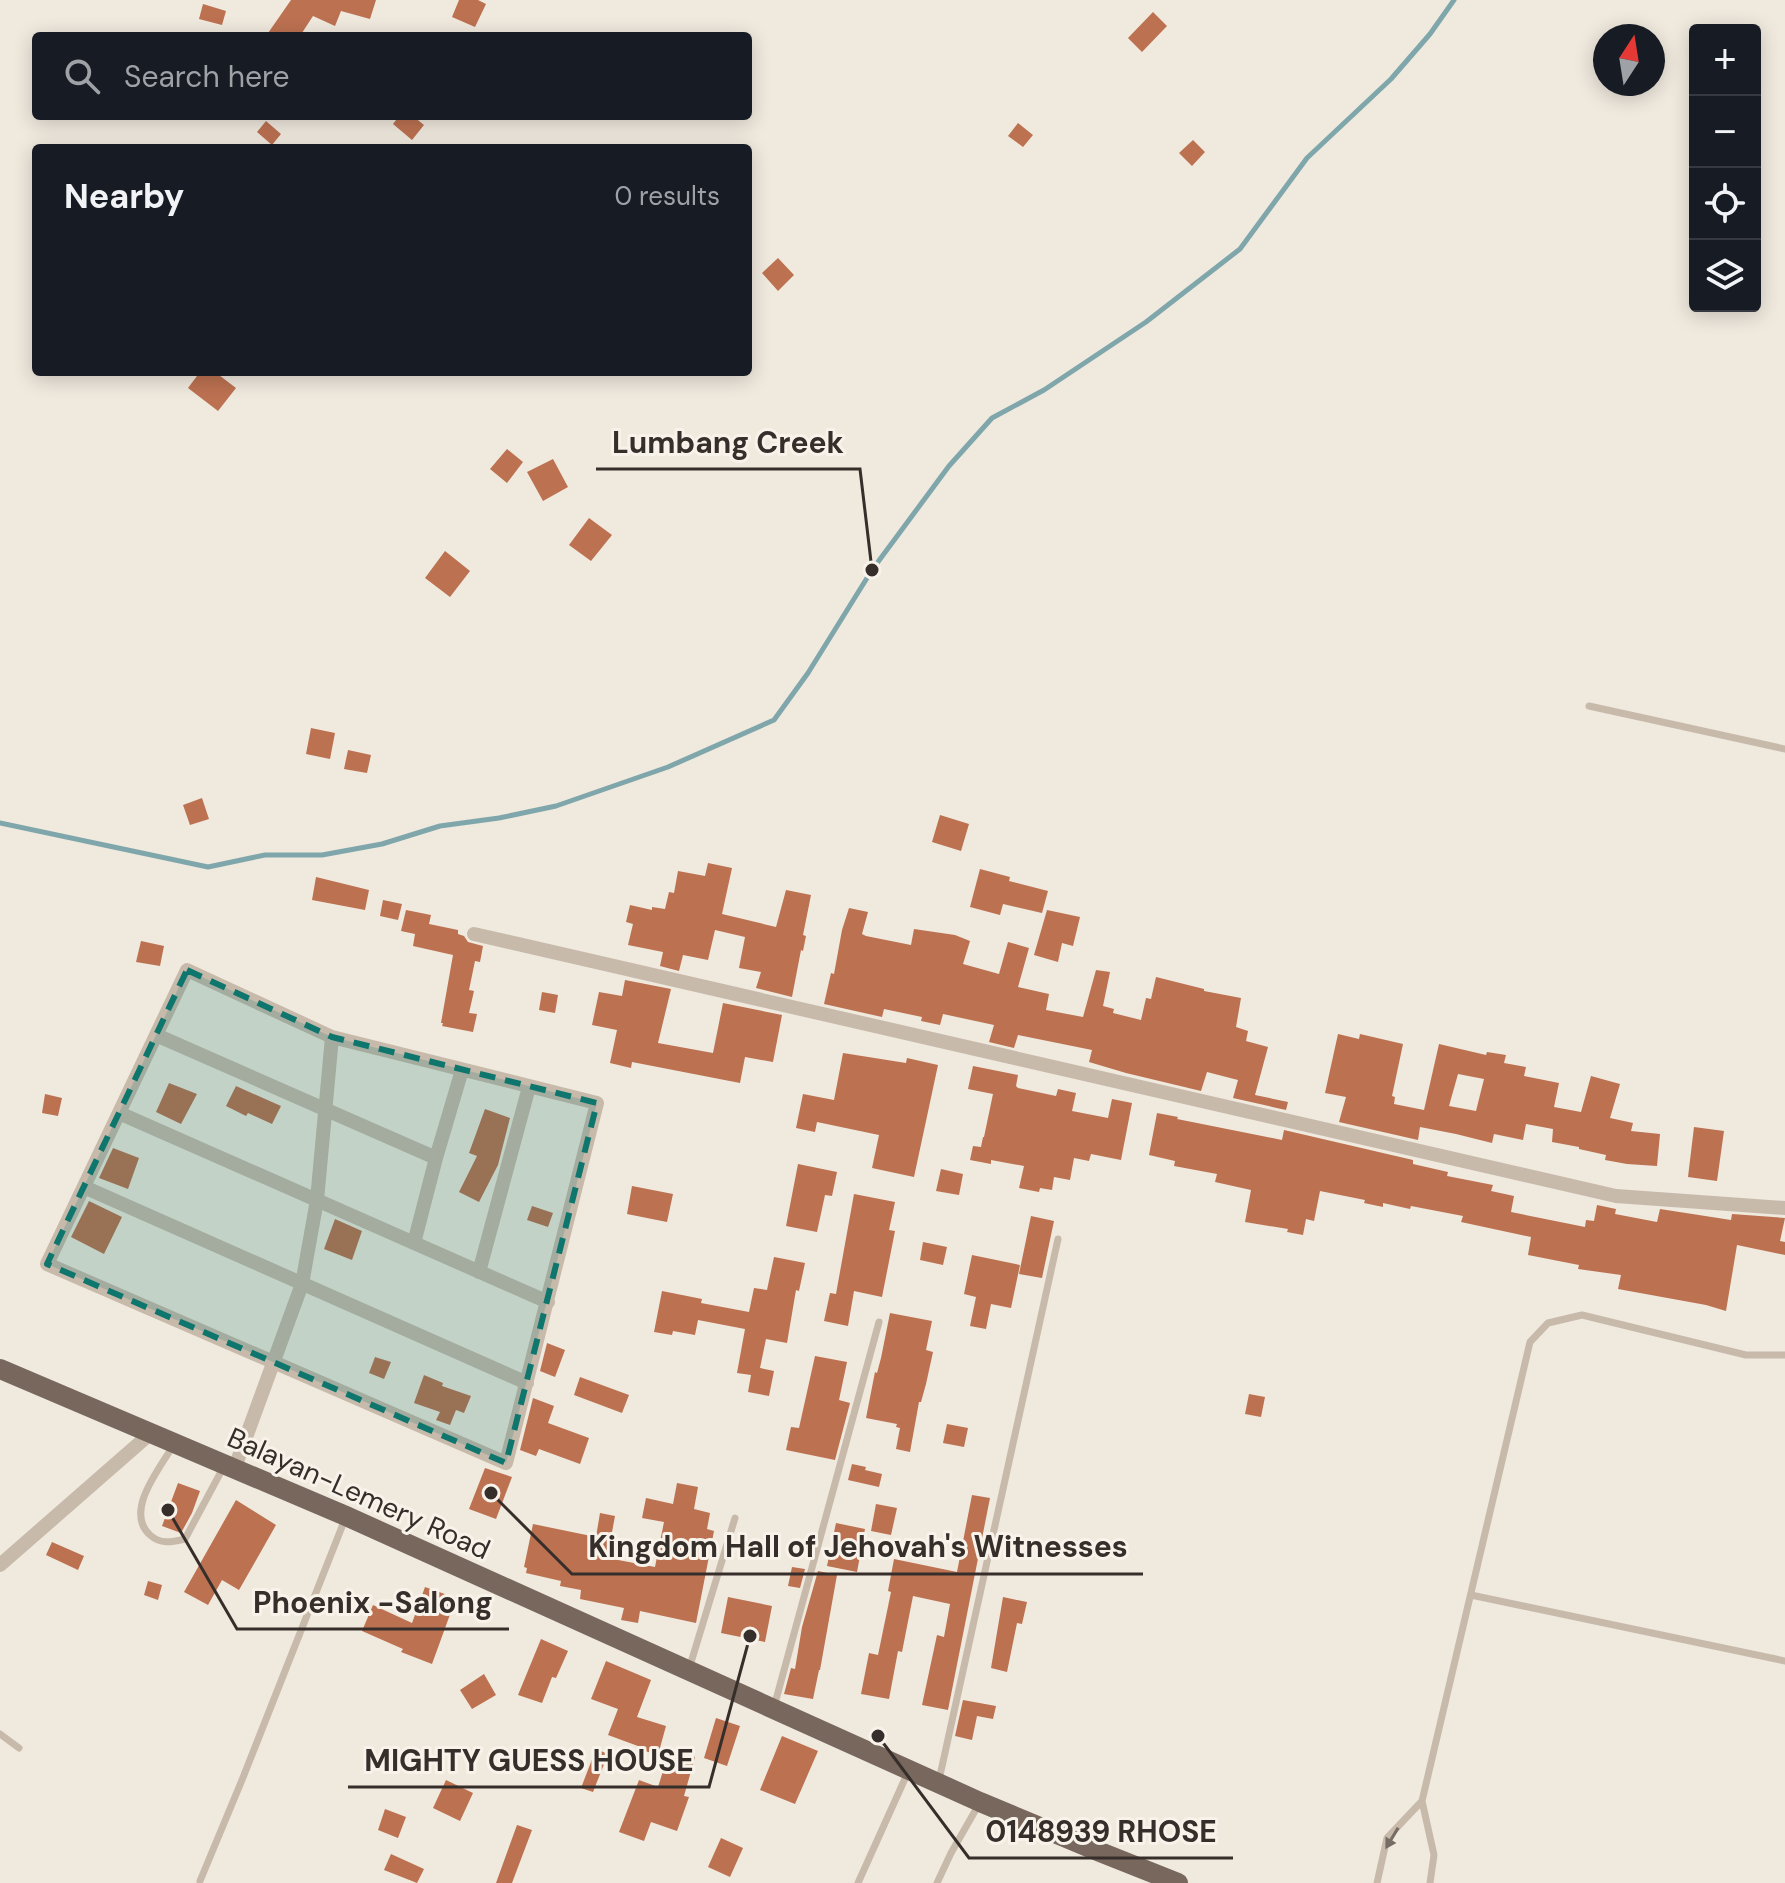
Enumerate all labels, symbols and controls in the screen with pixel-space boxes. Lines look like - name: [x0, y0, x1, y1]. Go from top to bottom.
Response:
- north arrow: [1593, 24, 1665, 96]
- map controls: [1689, 24, 1761, 312]
- button: +: [1689, 24, 1761, 96]
- search box: [32, 32, 752, 120]
- icon: search: [60, 54, 104, 98]
- text: Search here: [124, 57, 290, 96]
- button: −: [1689, 96, 1761, 168]
- button: locate: [1689, 168, 1761, 240]
- text: Nearby: [64, 174, 184, 219]
- text: 0 results: [614, 179, 720, 213]
- button: layers: [1689, 240, 1761, 312]
- callout: Lumbang Creek: [596, 415, 860, 469]
- text: Lumbang Creek: [612, 423, 844, 462]
- street label: Balayan-Lemery Road: [222, 1419, 496, 1568]
- callout: Kingdom Hall of Jehovah's Witnesses: [572, 1520, 1143, 1574]
- text: Kingdom Hall of Jehovah's Witnesses: [588, 1527, 1128, 1566]
- callout: Phoenix -Salong: [237, 1575, 509, 1629]
- text: Phoenix -Salong: [253, 1583, 493, 1622]
- callout: MIGHTY GUESS HOUSE: [348, 1733, 709, 1787]
- text: MIGHTY GUESS HOUSE: [364, 1741, 694, 1780]
- callout: 0148939 RHOSE: [969, 1804, 1233, 1858]
- text: 0148939 RHOSE: [985, 1812, 1217, 1851]
- one-way arrow: [1385, 1827, 1399, 1849]

